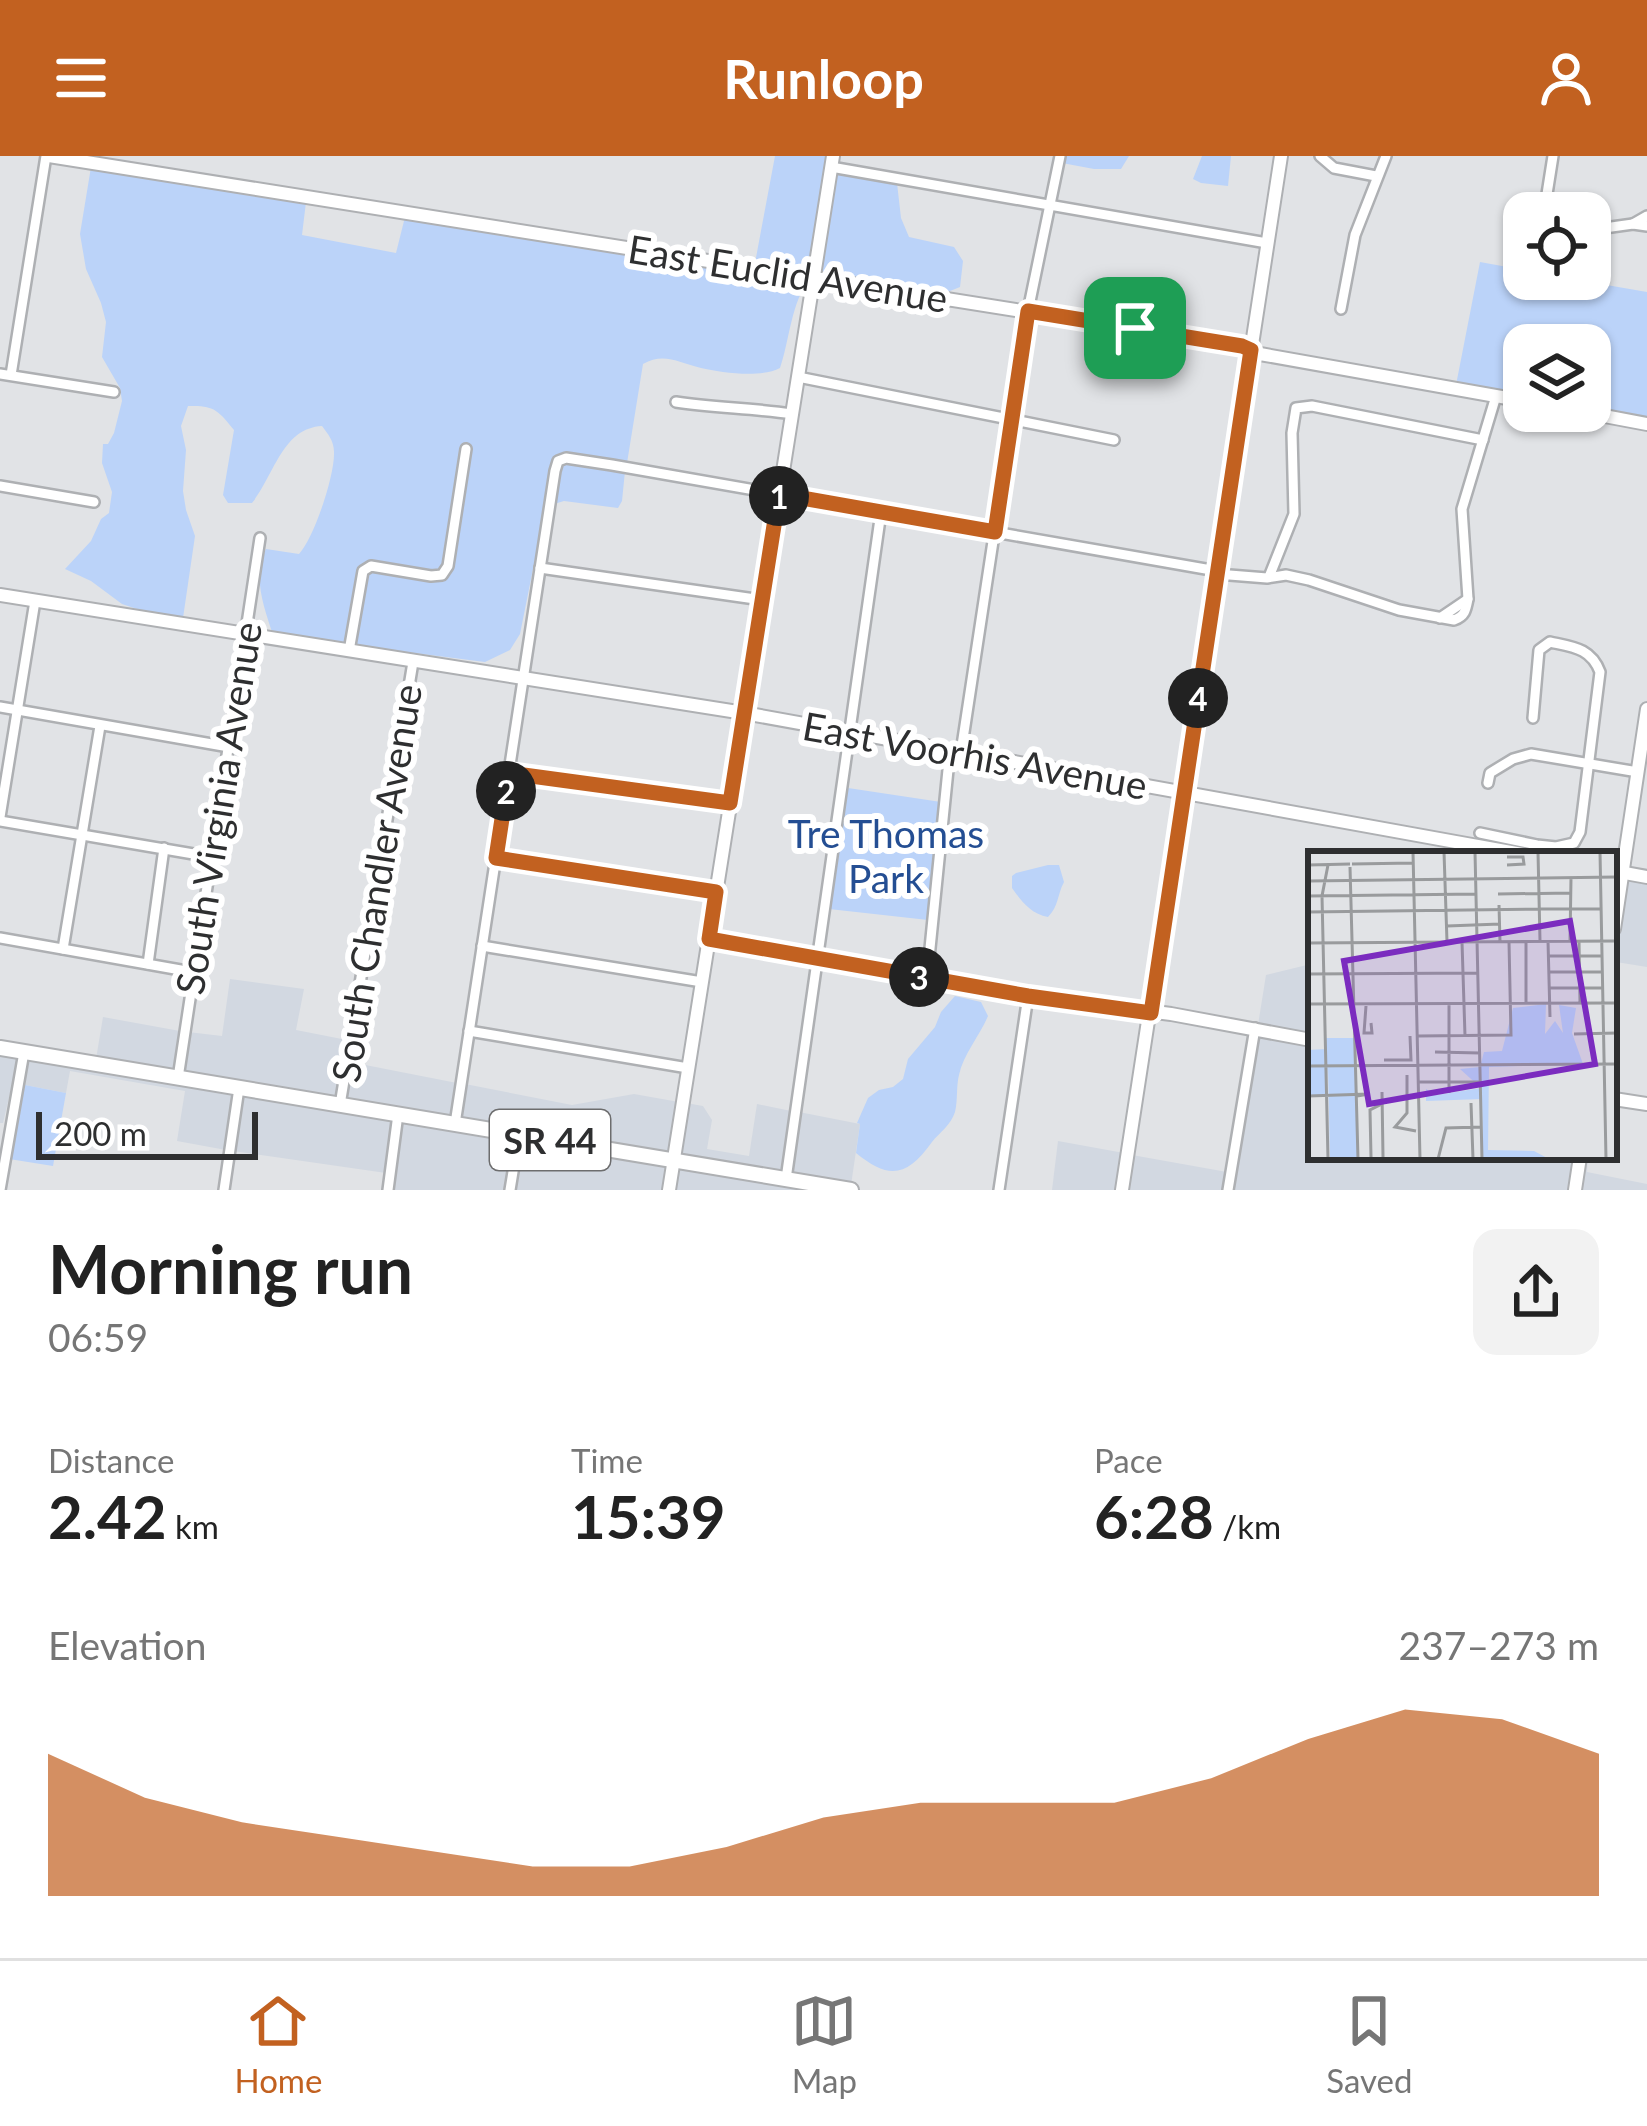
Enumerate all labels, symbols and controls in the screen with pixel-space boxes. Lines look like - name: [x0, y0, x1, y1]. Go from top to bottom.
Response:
- icon: menu: [48, 45, 114, 111]
- icon: person: [1533, 45, 1599, 111]
- text: Runloop: [723, 46, 924, 111]
- map controls: [1503, 192, 1611, 432]
- button: locate: [1503, 192, 1611, 300]
- street label: East Euclid Avenue: [625, 225, 951, 321]
- pin: [1084, 277, 1186, 379]
- icon: arrive: [1102, 295, 1168, 361]
- button: layers: [1503, 324, 1611, 432]
- pin: 1: [749, 466, 809, 526]
- text: 1: [769, 476, 789, 516]
- street label: South Virginia Avenue: [166, 618, 270, 998]
- pin: 4: [1168, 668, 1228, 728]
- text: 4: [1188, 678, 1208, 718]
- street label: South Chandler Avenue: [322, 681, 430, 1085]
- street label: East Voorhis Avenue: [799, 702, 1151, 808]
- pin: 2: [476, 761, 536, 821]
- text: 2: [496, 771, 516, 811]
- park label: Tre Thomas Park: [788, 810, 984, 901]
- inset map: [1308, 851, 1617, 1160]
- pin: 3: [889, 947, 949, 1007]
- text: 3: [909, 957, 929, 997]
- scale bar: [36, 1106, 258, 1159]
- road number: SR 44: [490, 1110, 610, 1170]
- text: 200 m: [54, 1113, 147, 1153]
- text: Morning run: [48, 1229, 413, 1308]
- button: share: [1473, 1229, 1599, 1355]
- text: 06:59: [48, 1314, 148, 1360]
- text: Distance: [48, 1440, 175, 1480]
- text: Time: [571, 1440, 643, 1480]
- text: Pace: [1094, 1440, 1163, 1480]
- text: 2.42: [48, 1480, 167, 1552]
- text: 15:39: [571, 1480, 726, 1552]
- text: 6:28: [1094, 1480, 1214, 1552]
- text: km: [167, 1506, 219, 1546]
- text: /km: [1214, 1506, 1281, 1546]
- text: Elevation: [48, 1622, 206, 1668]
- text: 237–273 m: [1399, 1622, 1599, 1668]
- tab: Home: [234, 1988, 322, 2100]
- tab: Map: [791, 1988, 857, 2100]
- tab: Saved: [1326, 1988, 1413, 2100]

